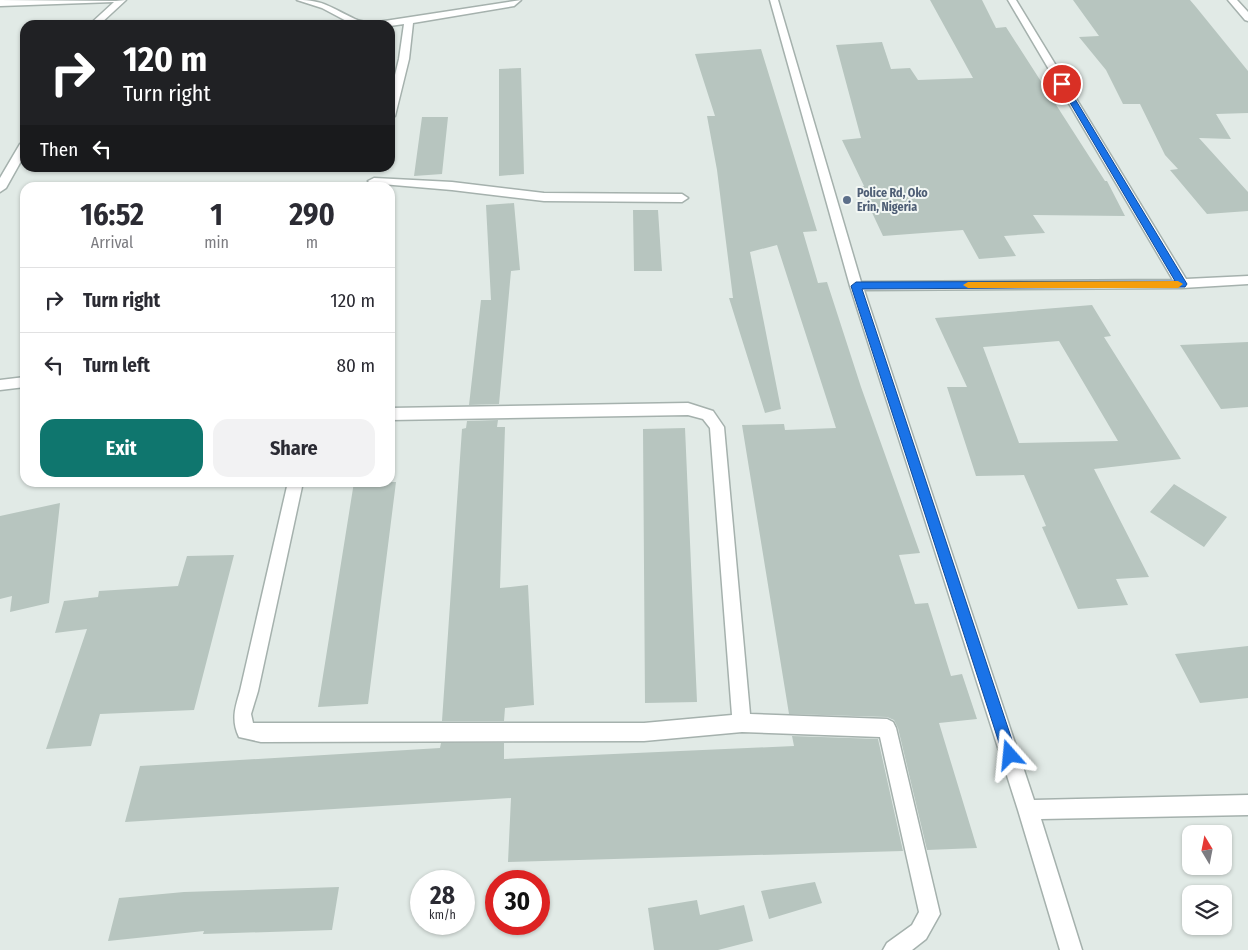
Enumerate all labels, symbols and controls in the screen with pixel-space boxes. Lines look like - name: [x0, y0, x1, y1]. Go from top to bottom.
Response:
- text: 120 m: [123, 38, 207, 80]
- icon: right: [40, 40, 105, 105]
- pin: [1041, 63, 1083, 105]
- icon: arrive: [1048, 70, 1076, 98]
- text: Turn right: [123, 80, 211, 107]
- icon: left: [88, 135, 116, 163]
- text: Then: [40, 138, 78, 161]
- place label: Police Rd, Oko Erin, Nigeria: [857, 186, 928, 214]
- marker: Police Rd, Oko Erin, Nigeria: [841, 194, 853, 206]
- text: 16:52: [80, 197, 144, 233]
- text: 1: [210, 197, 223, 233]
- text: 290: [289, 197, 335, 233]
- text: Arrival: [91, 233, 133, 252]
- text: min: [204, 233, 229, 252]
- text: m: [306, 233, 318, 252]
- icon: right: [40, 286, 68, 314]
- text: Turn right: [83, 289, 160, 312]
- text: 120 m: [330, 289, 375, 312]
- icon: left: [40, 351, 68, 379]
- text: Turn left: [83, 354, 150, 377]
- text: 80 m: [337, 354, 375, 377]
- button: Exit: [40, 419, 203, 477]
- button: Share: [213, 419, 375, 477]
- position arrow: [983, 728, 1035, 780]
- north arrow: [1182, 825, 1232, 875]
- map controls: [1182, 825, 1232, 935]
- speed limit sign: 30: [485, 870, 550, 935]
- text: 28: [430, 881, 455, 911]
- button: layers: [1182, 885, 1232, 935]
- text: km/h: [429, 908, 456, 922]

